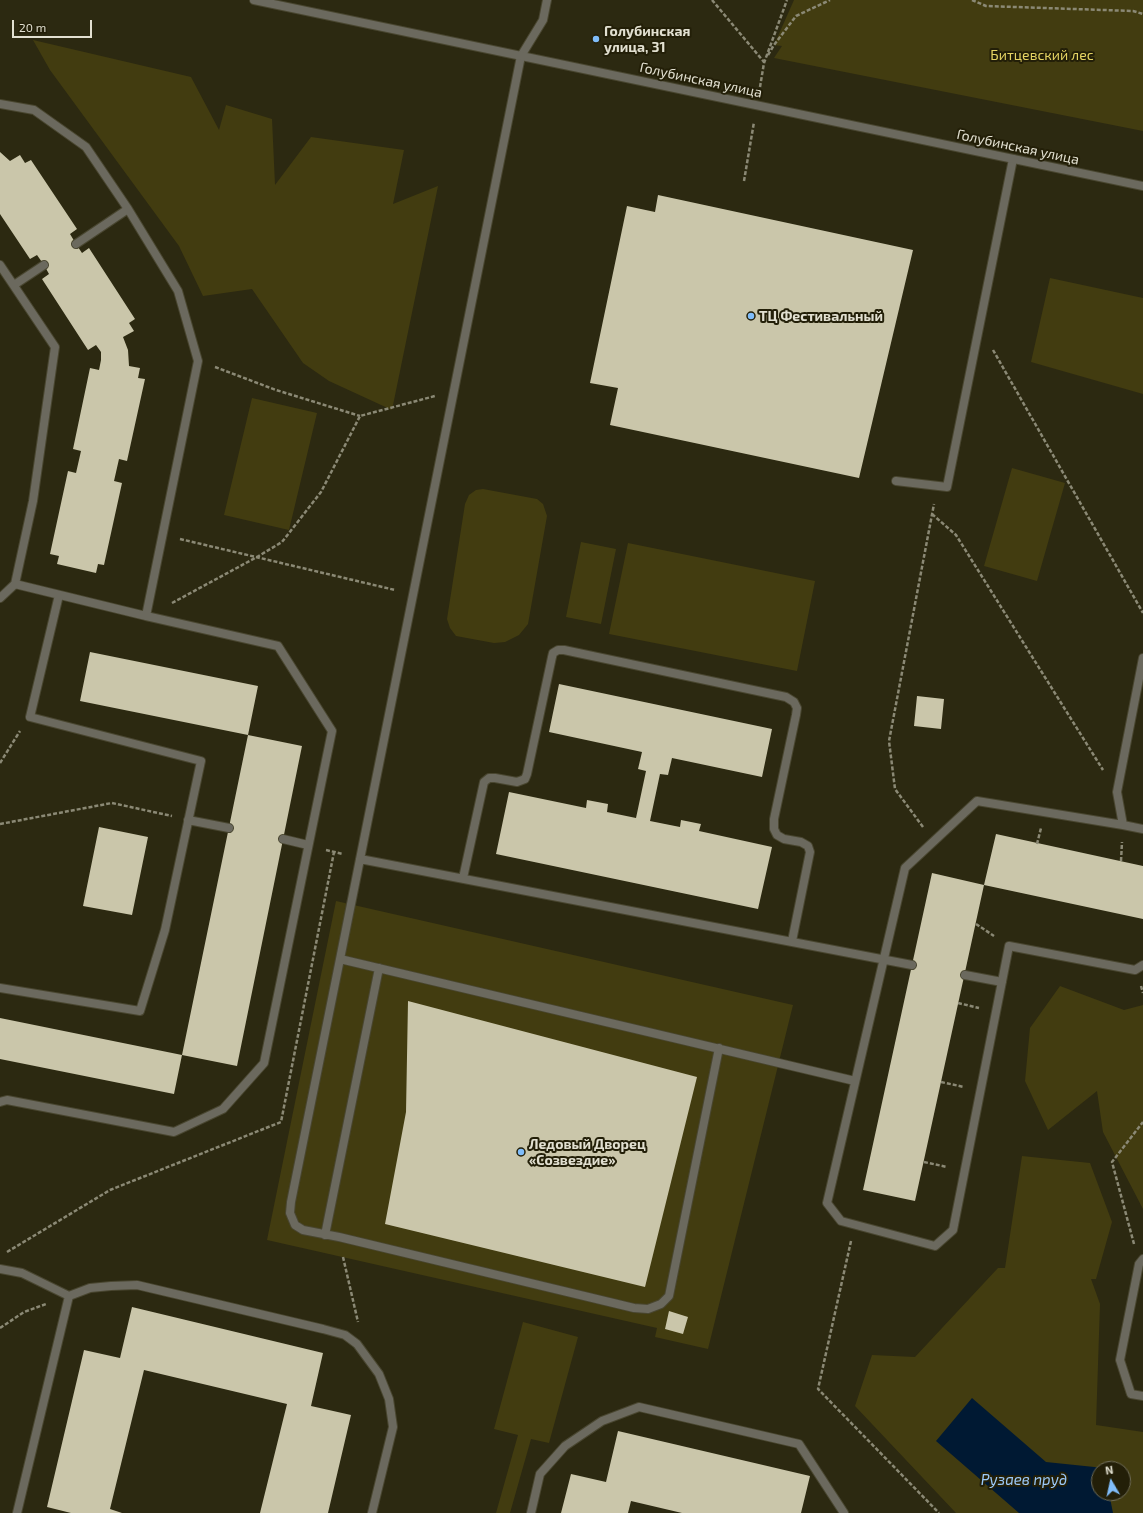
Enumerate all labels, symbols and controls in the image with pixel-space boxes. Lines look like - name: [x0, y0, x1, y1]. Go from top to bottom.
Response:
- scale bar: [14, 12, 94, 38]
- text: 20 m: [19, 20, 46, 34]
- place label: Голубинская улица, 31: [604, 23, 690, 56]
- marker: Голубинская улица, 31: [591, 34, 601, 44]
- park label: Битцевский лес: [990, 47, 1094, 63]
- street label: Голубинская улица: [638, 59, 764, 101]
- street label: Голубинская улица: [955, 126, 1081, 168]
- place label: ТЦ Фестивальный: [759, 308, 883, 324]
- marker: ТЦ Фестивальный: [746, 311, 756, 321]
- place label: Ледовый Дворец «Созвездие»: [529, 1136, 646, 1168]
- marker: Ледовый Дворец «Созвездие»: [516, 1147, 526, 1157]
- north arrow: [1091, 1461, 1131, 1501]
- text: N: [1104, 1463, 1114, 1477]
- water label: Рузаев пруд: [981, 1471, 1067, 1489]

